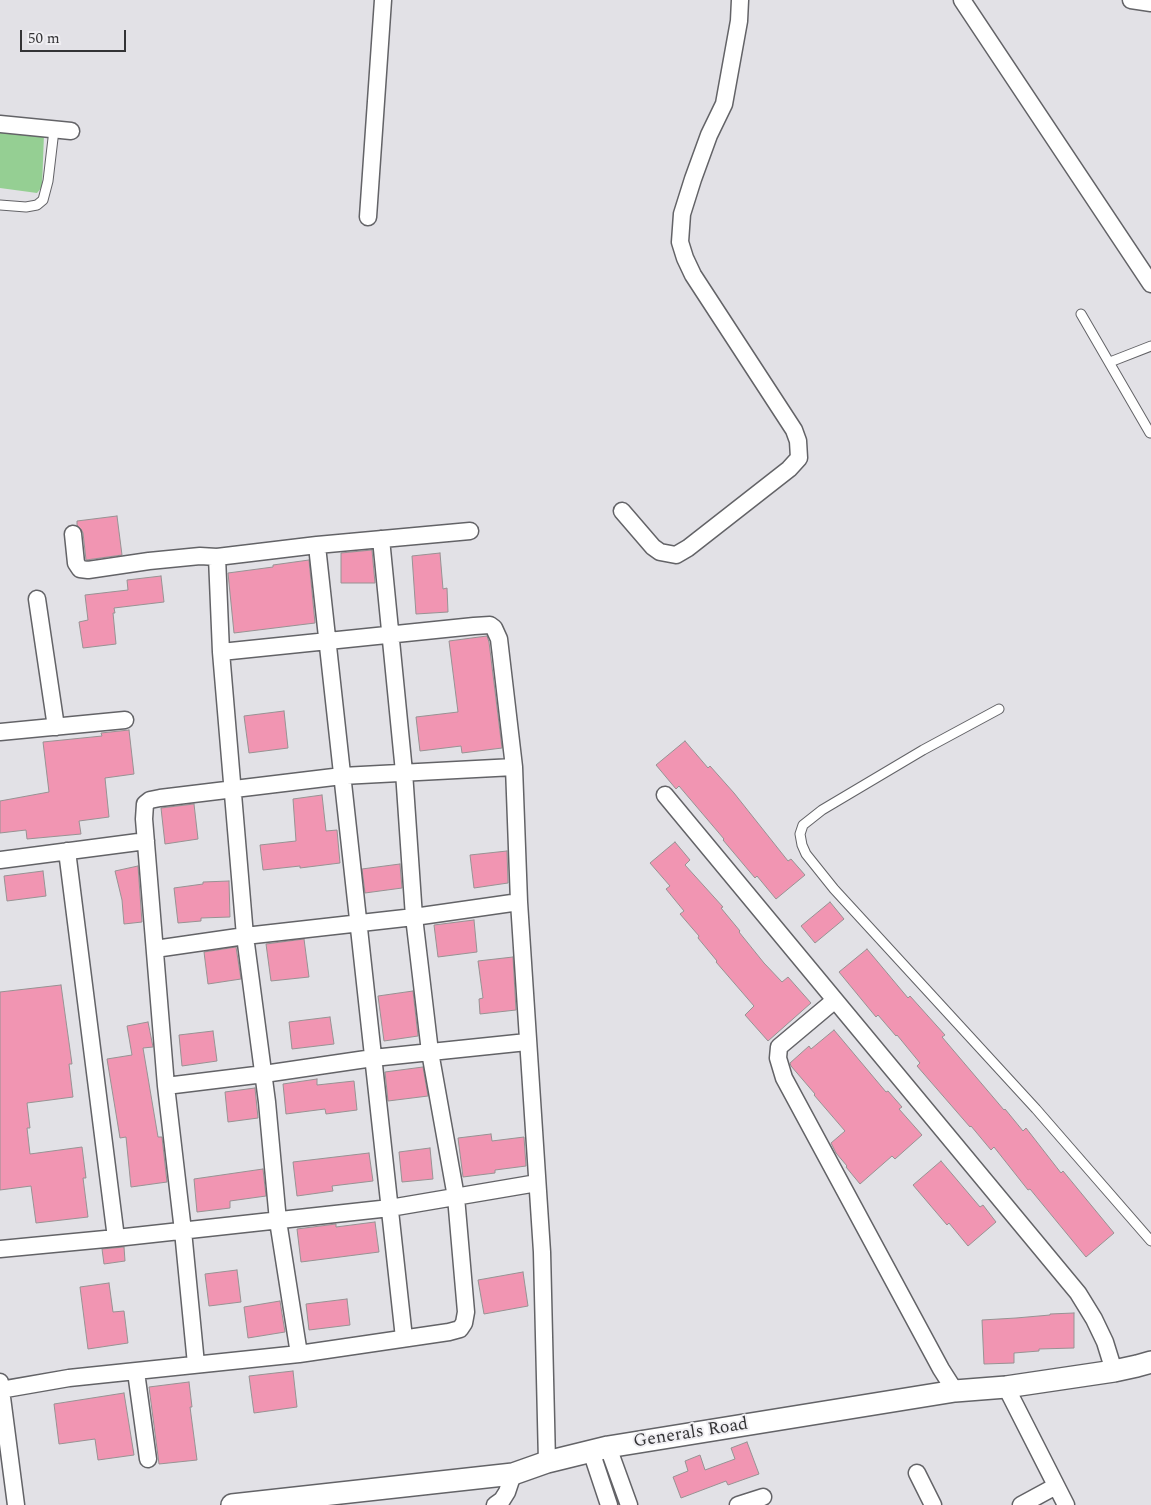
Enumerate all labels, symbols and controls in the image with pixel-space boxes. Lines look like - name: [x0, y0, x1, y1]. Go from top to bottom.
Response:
- scale bar: [22, 20, 129, 52]
- text: 50 m: [28, 27, 60, 50]
- street label: Generals Road: [632, 1414, 750, 1454]

